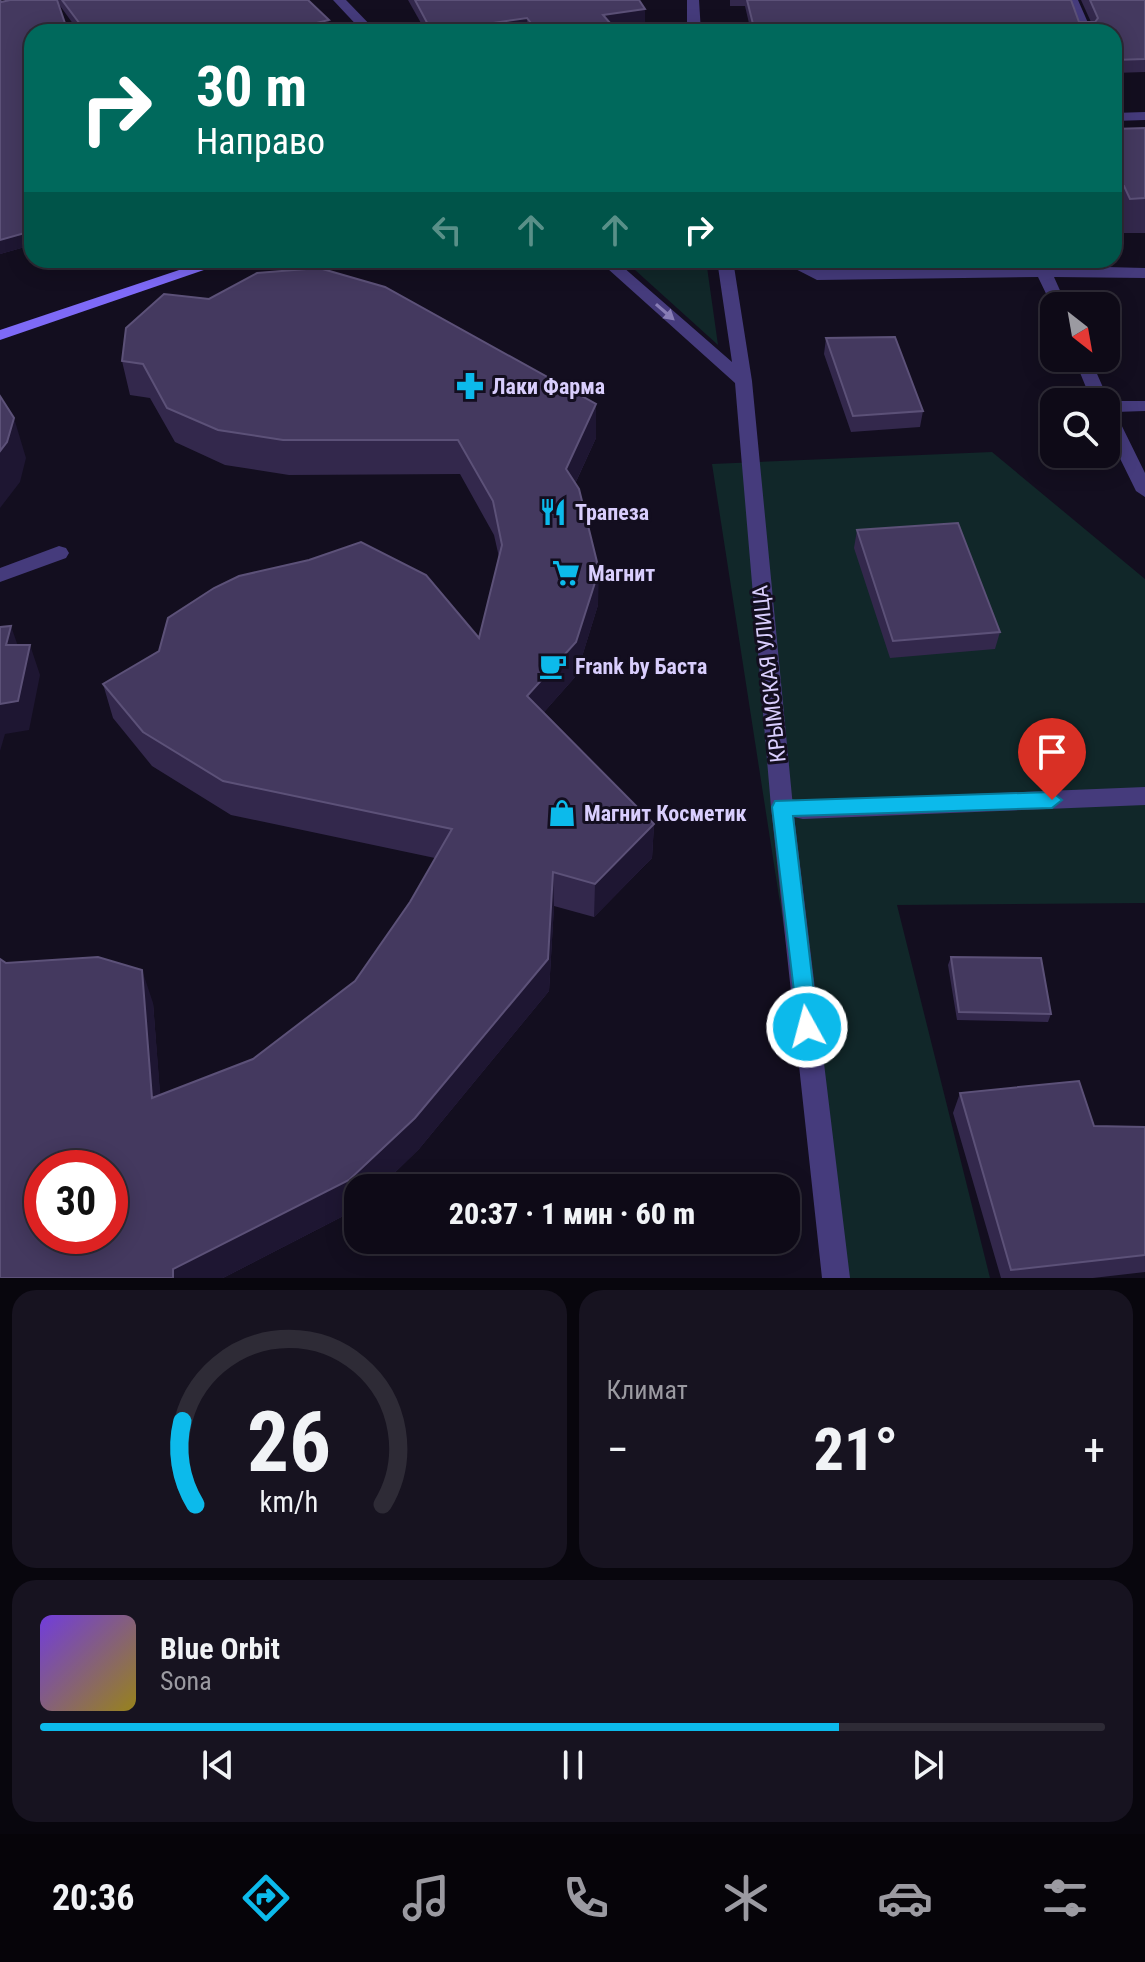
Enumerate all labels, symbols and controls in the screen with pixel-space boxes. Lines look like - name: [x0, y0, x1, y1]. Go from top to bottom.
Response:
- text: 30 m: [196, 54, 307, 120]
- icon: right: [64, 56, 168, 160]
- text: Направо: [196, 121, 325, 163]
- icon: left: [425, 208, 469, 252]
- icon: ahead: [509, 208, 553, 252]
- icon: ahead: [593, 208, 637, 252]
- icon: right: [677, 208, 721, 252]
- north arrow: [1040, 292, 1120, 372]
- map controls: [1040, 292, 1120, 468]
- one-way arrow: [655, 302, 674, 320]
- pharmacy icon: Лаки Фарма: [455, 371, 485, 401]
- place label: Лаки Фарма: [492, 374, 605, 399]
- button: search: [1040, 388, 1120, 468]
- restaurant icon: Трапеза: [538, 497, 568, 527]
- place label: Трапеза: [575, 500, 649, 525]
- supermarket icon: Магнит: [551, 558, 581, 588]
- place label: Магнит: [588, 561, 655, 586]
- street label: КРЫМСКАЯ УЛИЦА: [747, 584, 791, 764]
- cafe icon: Frank by Баста: [538, 651, 568, 681]
- place label: Frank by Баста: [575, 654, 707, 679]
- pin: [1018, 718, 1086, 800]
- icon: arrive: [1030, 730, 1074, 774]
- shop icon: Магнит Косметик: [547, 798, 577, 828]
- place label: Магнит Косметик: [584, 801, 747, 826]
- position arrow: [765, 985, 849, 1069]
- speed limit sign: 30: [24, 1150, 128, 1254]
- text: 20:37 · 1 мин · 60 m: [449, 1196, 695, 1231]
- text: Климат: [607, 1375, 688, 1405]
- text: 26: [247, 1394, 331, 1491]
- text: 21°: [814, 1414, 898, 1485]
- text: −: [607, 1424, 629, 1476]
- text: +: [1083, 1424, 1105, 1476]
- text: km/h: [260, 1485, 319, 1519]
- text: Blue Orbit: [160, 1631, 280, 1666]
- text: Sona: [160, 1666, 212, 1696]
- icon: previous: [196, 1743, 240, 1787]
- icon: pause: [551, 1743, 595, 1787]
- icon: next: [906, 1743, 950, 1787]
- icon: directions: [238, 1870, 294, 1926]
- icon: music: [398, 1870, 454, 1926]
- icon: phone: [558, 1870, 614, 1926]
- icon: climate: [718, 1870, 774, 1926]
- icon: car: [877, 1870, 933, 1926]
- icon: filters: [1037, 1870, 1093, 1926]
- text: 20:36: [52, 1877, 135, 1919]

